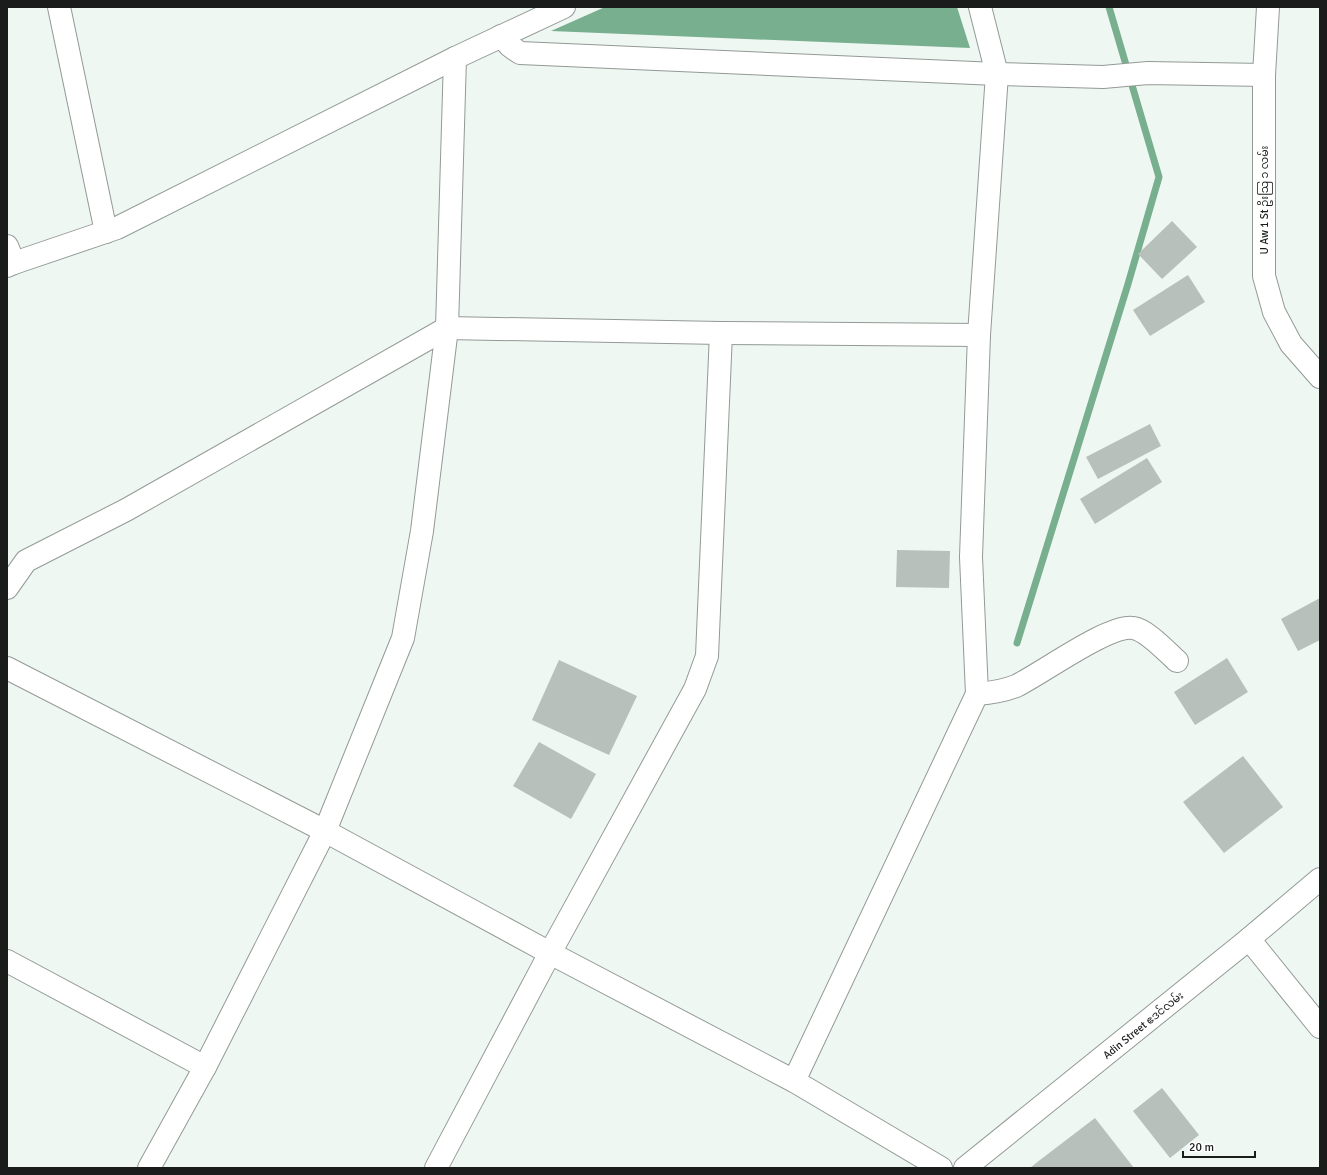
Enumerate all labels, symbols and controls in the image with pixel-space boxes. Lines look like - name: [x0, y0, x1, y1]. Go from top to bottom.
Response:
- street label: U Aw 1 St ဥိးသြ ၁ လမ်း: [1257, 145, 1273, 254]
- street label: Adin Street ဧဒင်လမ်း: [1100, 988, 1186, 1062]
- scale bar: [1183, 1133, 1255, 1159]
- text: 20 m: [1189, 1140, 1214, 1155]

